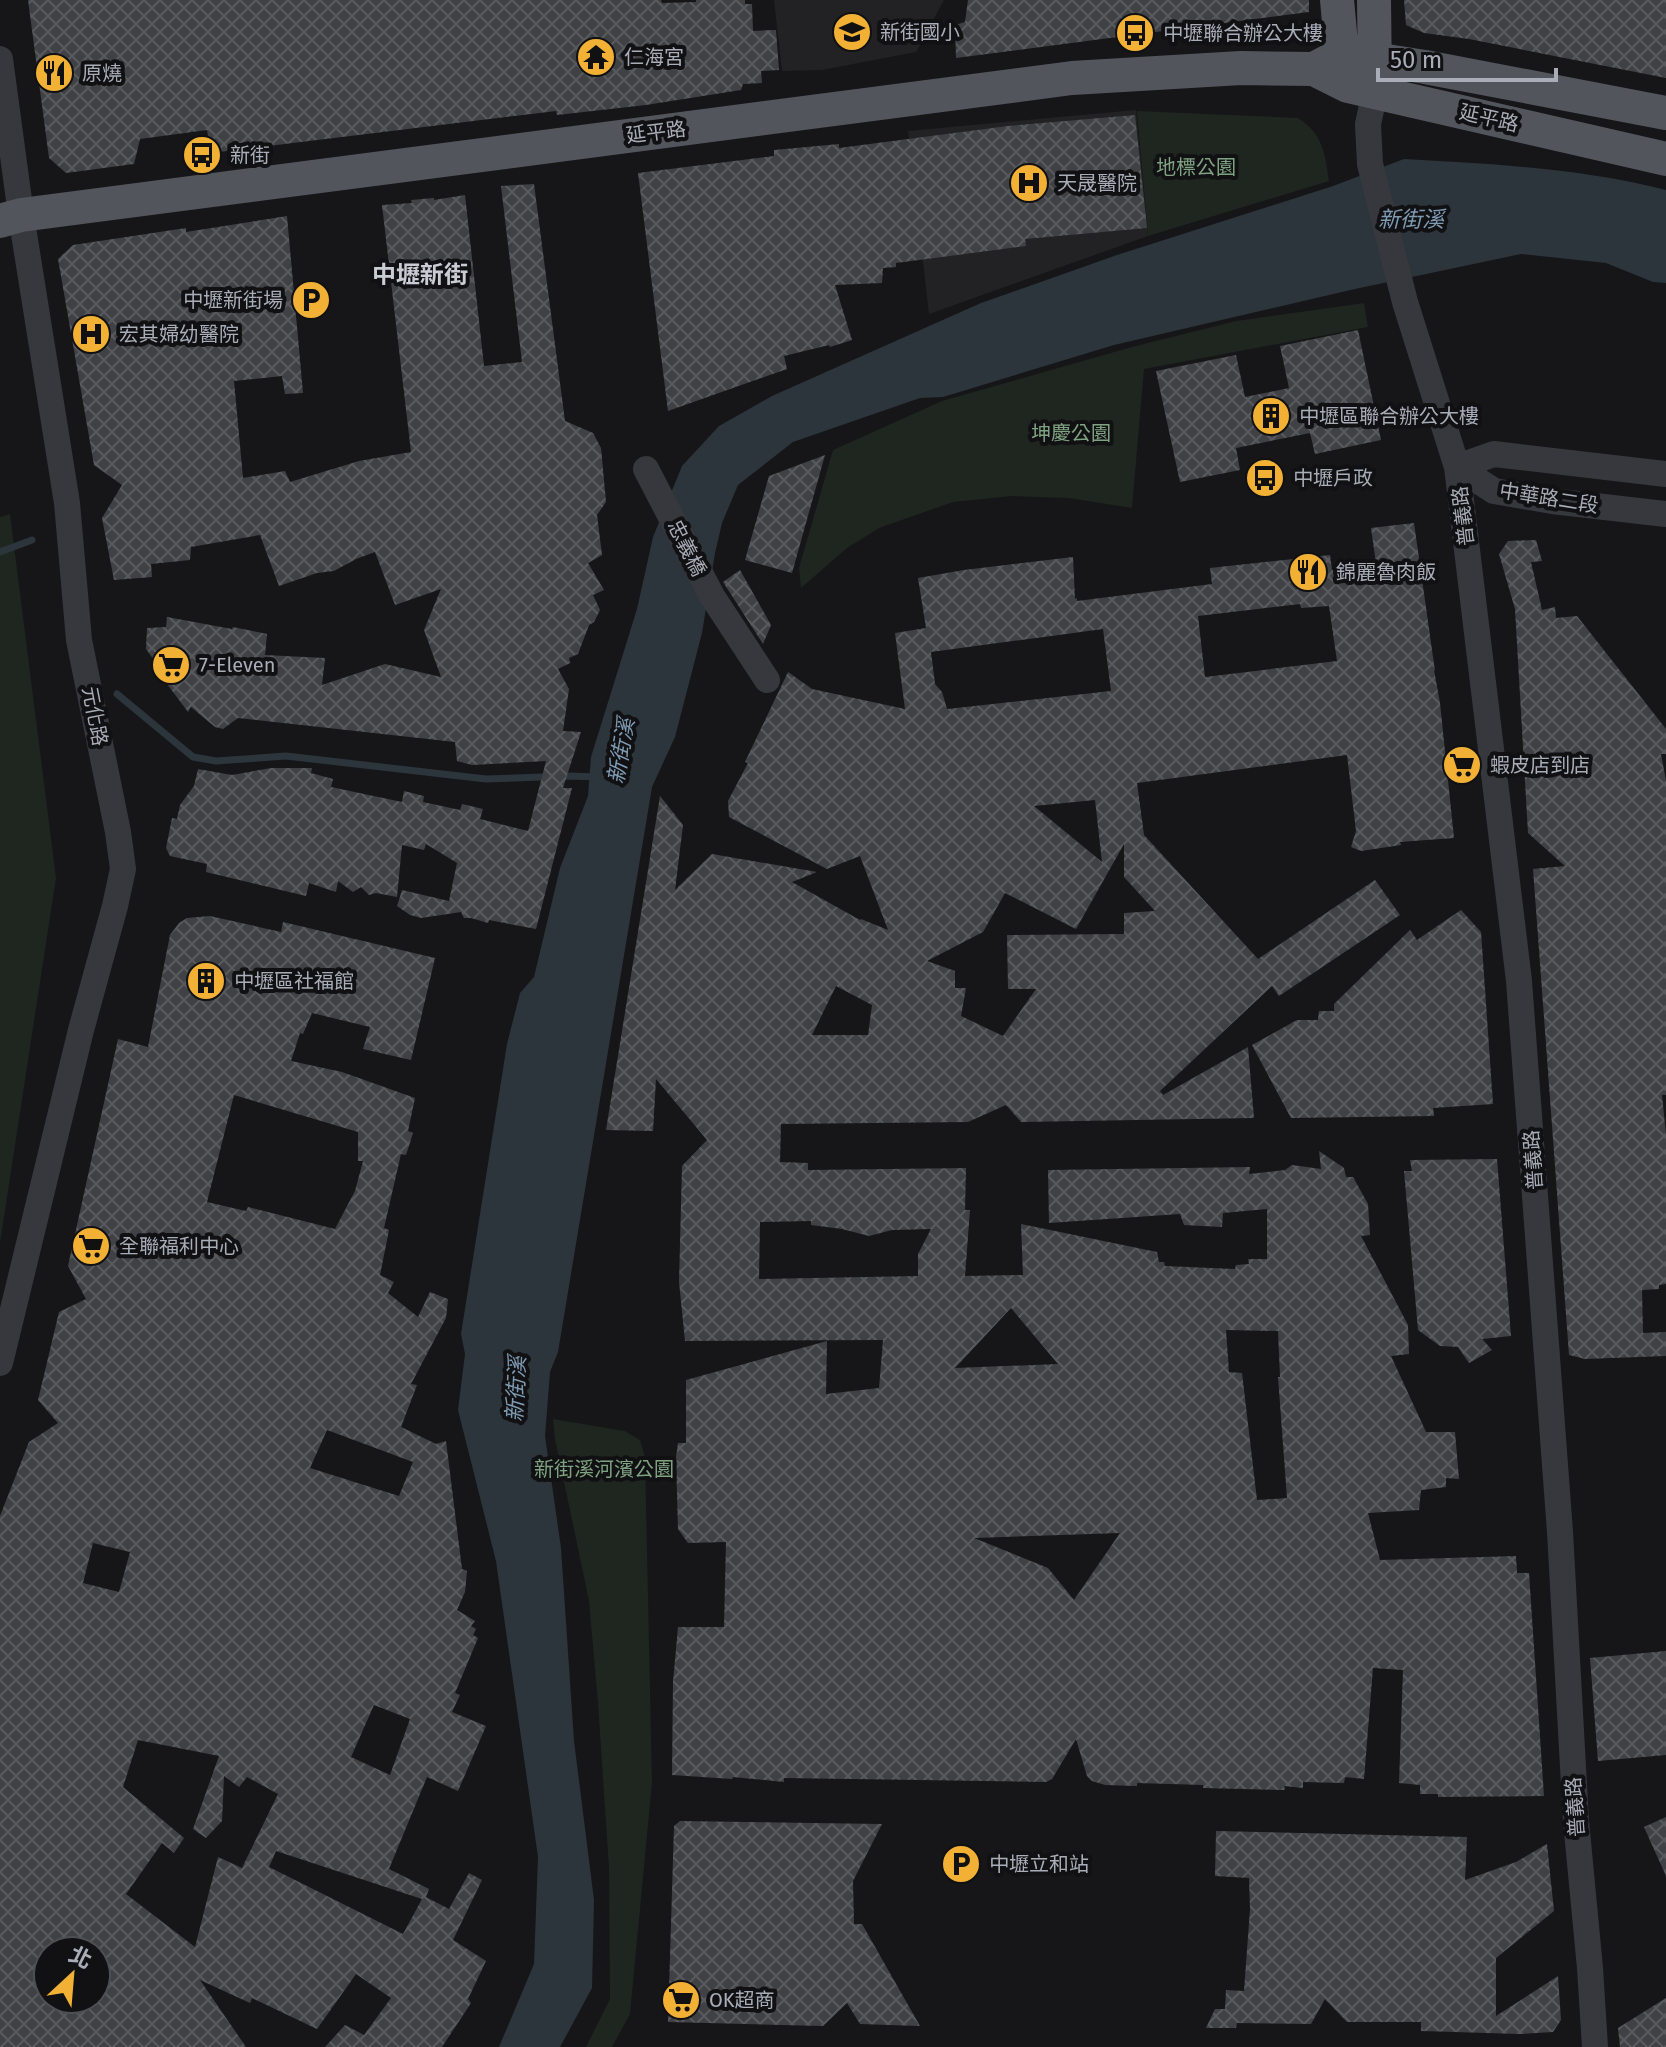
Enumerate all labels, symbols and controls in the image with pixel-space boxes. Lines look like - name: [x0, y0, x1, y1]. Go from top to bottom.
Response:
- school or university icon: 新街國小: [831, 11, 873, 53]
- bus stop icon: 中壢聯合辦公大樓: [1114, 12, 1156, 54]
- place label: 新街國小: [880, 20, 960, 44]
- place label: 中壢聯合辦公大樓: [1163, 21, 1323, 45]
- scale bar: [1378, 32, 1556, 82]
- temple icon: 仁海宮: [575, 36, 617, 78]
- place label: 仁海宮: [624, 45, 684, 69]
- text: 50 m: [1390, 46, 1442, 74]
- restaurant icon: 原燒: [33, 52, 75, 94]
- place label: 原燒: [82, 61, 122, 85]
- street label: 延平路: [1457, 100, 1521, 136]
- street label: 延平路: [625, 116, 687, 148]
- bus stop icon: 新街: [181, 134, 223, 176]
- place label: 新街: [230, 143, 270, 167]
- park label: 地標公園: [1156, 155, 1236, 179]
- hospital icon: 天晟醫院: [1008, 162, 1050, 204]
- place label: 天晟醫院: [1057, 171, 1137, 195]
- water label: 新街溪: [1378, 206, 1447, 233]
- district label: 中壢新街: [372, 261, 468, 289]
- parking icon: 中壢新街場: [290, 279, 332, 321]
- place label: 中壢新街場: [183, 288, 283, 312]
- hospital icon: 宏其婦幼醫院: [70, 313, 112, 355]
- place label: 宏其婦幼醫院: [119, 322, 239, 346]
- building icon: 中壢區聯合辦公大樓: [1250, 395, 1292, 437]
- place label: 中壢區聯合辦公大樓: [1299, 404, 1479, 428]
- park label: 坤慶公園: [1031, 421, 1111, 445]
- bus stop icon: 中壢戶政: [1244, 457, 1286, 499]
- place label: 中壢戶政: [1293, 466, 1373, 490]
- street label: 中華路二段: [1498, 478, 1600, 518]
- street label: 普義路: [1447, 485, 1479, 547]
- street label: 忠義橋: [663, 516, 711, 580]
- restaurant icon: 錦麗魯肉飯: [1287, 551, 1329, 593]
- place label: 錦麗魯肉飯: [1336, 560, 1436, 584]
- supermarket icon: 7-Eleven: [150, 644, 192, 686]
- place label: 7-Eleven: [199, 653, 275, 677]
- street label: 元化路: [77, 684, 113, 748]
- water label: 新街溪: [602, 713, 641, 786]
- supermarket icon: 蝦皮店到店: [1441, 744, 1483, 786]
- place label: 蝦皮店到店: [1490, 753, 1590, 777]
- building icon: 中壢區社福館: [185, 960, 227, 1002]
- place label: 中壢區社福館: [234, 969, 354, 993]
- street label: 普義路: [1519, 1129, 1547, 1191]
- supermarket icon: 全聯福利中心: [70, 1225, 112, 1267]
- place label: 全聯福利中心: [119, 1234, 239, 1258]
- water label: 新街溪: [501, 1352, 531, 1423]
- park label: 新街溪河濱公園: [534, 1457, 674, 1481]
- street label: 普義路: [1561, 1776, 1589, 1838]
- parking icon: 中壢立和站: [940, 1843, 982, 1885]
- place label: 中壢立和站: [989, 1852, 1089, 1876]
- north arrow: [32, 1935, 112, 2015]
- text: 北: [65, 1941, 96, 1974]
- supermarket icon: OK超商: [660, 1979, 702, 2021]
- place label: OK超商: [709, 1988, 775, 2012]

